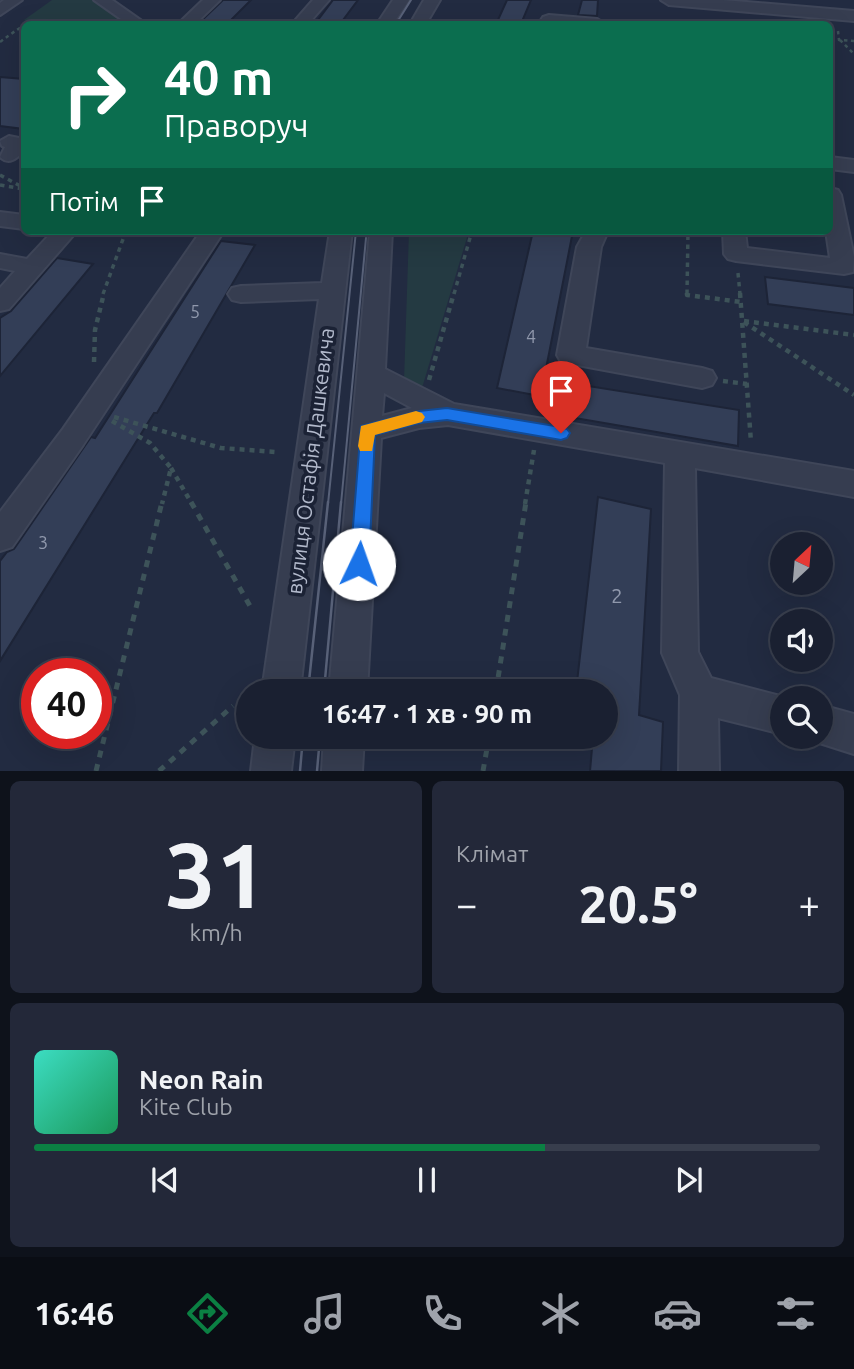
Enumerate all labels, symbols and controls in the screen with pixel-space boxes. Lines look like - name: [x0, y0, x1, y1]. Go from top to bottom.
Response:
- icon: right: [49, 49, 140, 140]
- text: 40 m: [164, 49, 273, 104]
- text: Праворуч: [164, 107, 309, 143]
- icon: arrive: [133, 182, 171, 220]
- text: Потім: [49, 187, 119, 216]
- house number: 5: [190, 301, 200, 321]
- street label: вулиця Остафія Дашкевича: [282, 326, 338, 596]
- house number: 4: [526, 326, 536, 346]
- pin: [531, 361, 591, 433]
- icon: arrive: [542, 372, 580, 410]
- position arrow: [322, 527, 396, 601]
- house number: 3: [38, 532, 48, 552]
- north arrow: [770, 532, 833, 595]
- map controls: [770, 532, 833, 749]
- house number: 2: [611, 583, 623, 607]
- button: sound: [770, 609, 833, 672]
- speed limit sign: 40: [21, 658, 112, 749]
- button: search: [770, 686, 833, 749]
- text: 16:47 · 1 хв · 90 m: [322, 699, 532, 728]
- text: 31: [165, 823, 267, 925]
- text: Клімат: [456, 841, 528, 866]
- text: 20.5°: [578, 875, 698, 933]
- text: −: [456, 883, 477, 925]
- text: +: [799, 883, 820, 925]
- text: km/h: [189, 920, 243, 945]
- text: Neon Rain: [139, 1065, 264, 1094]
- text: Kite Club: [139, 1094, 233, 1119]
- icon: previous: [146, 1161, 184, 1199]
- icon: pause: [408, 1161, 446, 1199]
- icon: next: [670, 1161, 708, 1199]
- icon: directions: [183, 1289, 232, 1338]
- icon: music: [300, 1289, 349, 1338]
- icon: phone: [418, 1289, 467, 1338]
- icon: climate: [536, 1289, 585, 1338]
- icon: car: [653, 1289, 702, 1338]
- icon: filters: [771, 1289, 820, 1338]
- text: 16:46: [34, 1295, 114, 1331]

